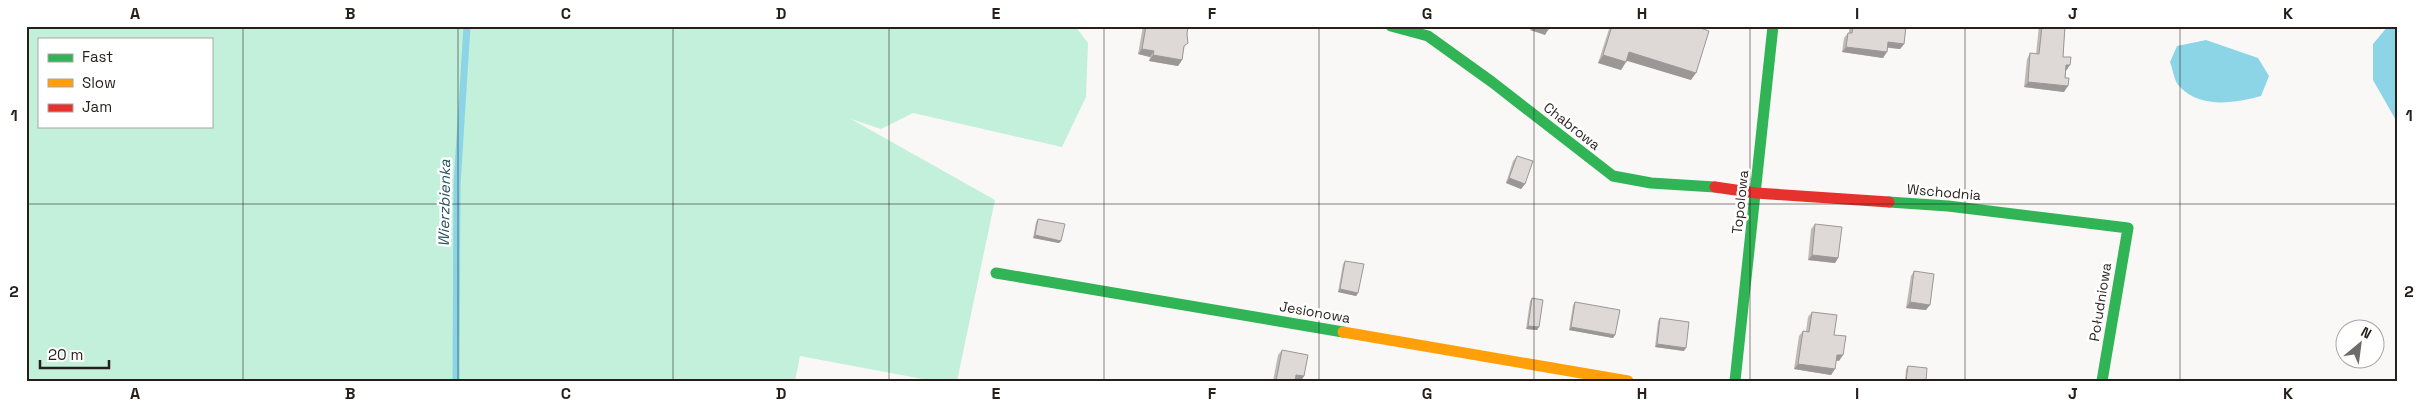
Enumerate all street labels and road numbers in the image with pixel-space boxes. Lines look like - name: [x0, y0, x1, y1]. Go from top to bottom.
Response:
- street label: Chabrowa: [1540, 98, 1604, 154]
- street label: Topolowa: [1728, 169, 1752, 235]
- street label: Wschodnia: [1906, 180, 1982, 204]
- street label: Południowa: [2085, 261, 2115, 343]
- street label: Jesionowa: [1278, 297, 1352, 327]

